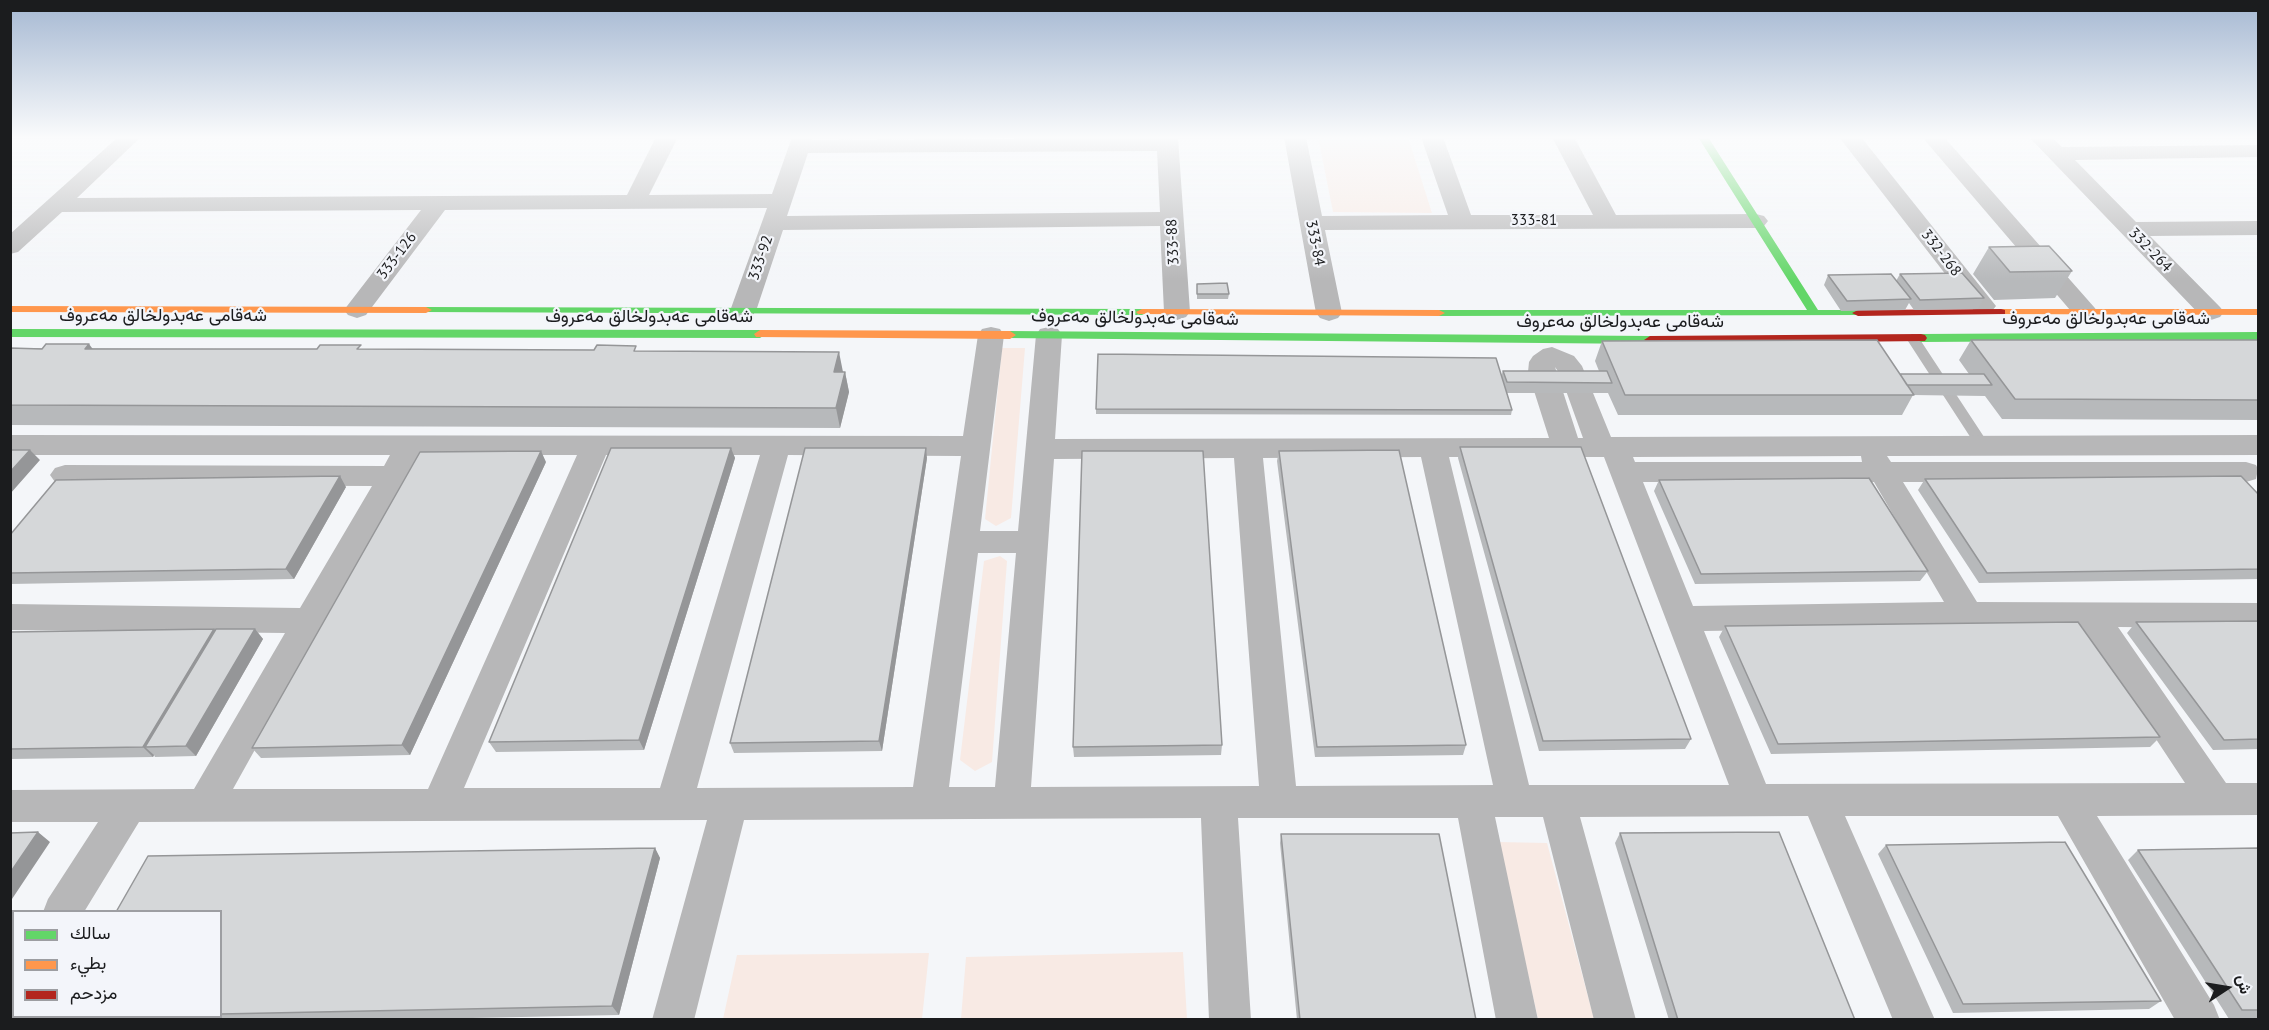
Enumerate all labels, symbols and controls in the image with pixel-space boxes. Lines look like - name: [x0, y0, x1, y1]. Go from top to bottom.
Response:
- street label: 333-81: [1511, 212, 1557, 230]
- street label: 333-88: [1163, 218, 1183, 266]
- street label: 333-84: [1302, 219, 1328, 267]
- street label: 332-264: [2125, 224, 2175, 276]
- street label: 332-268: [1917, 226, 1965, 280]
- street label: 333-126: [373, 229, 421, 283]
- street label: 333-92: [745, 233, 777, 283]
- street label: شەقامی عەبدولخالق مەعروف: [59, 305, 267, 327]
- street label: شەقامی عەبدولخالق مەعروف: [1031, 305, 1239, 331]
- street label: شەقامی عەبدولخالق مەعروف: [545, 306, 753, 328]
- street label: شەقامی عەبدولخالق مەعروف: [2002, 308, 2210, 330]
- street label: شەقامی عەبدولخالق مەعروف: [1516, 311, 1724, 333]
- legend: [12, 910, 222, 1018]
- text: سالك: [70, 921, 110, 944]
- text: بطيء: [70, 951, 106, 974]
- north arrow: [2197, 958, 2257, 1018]
- text: ش: [2233, 973, 2256, 996]
- text: مزدحم: [70, 981, 117, 1004]

